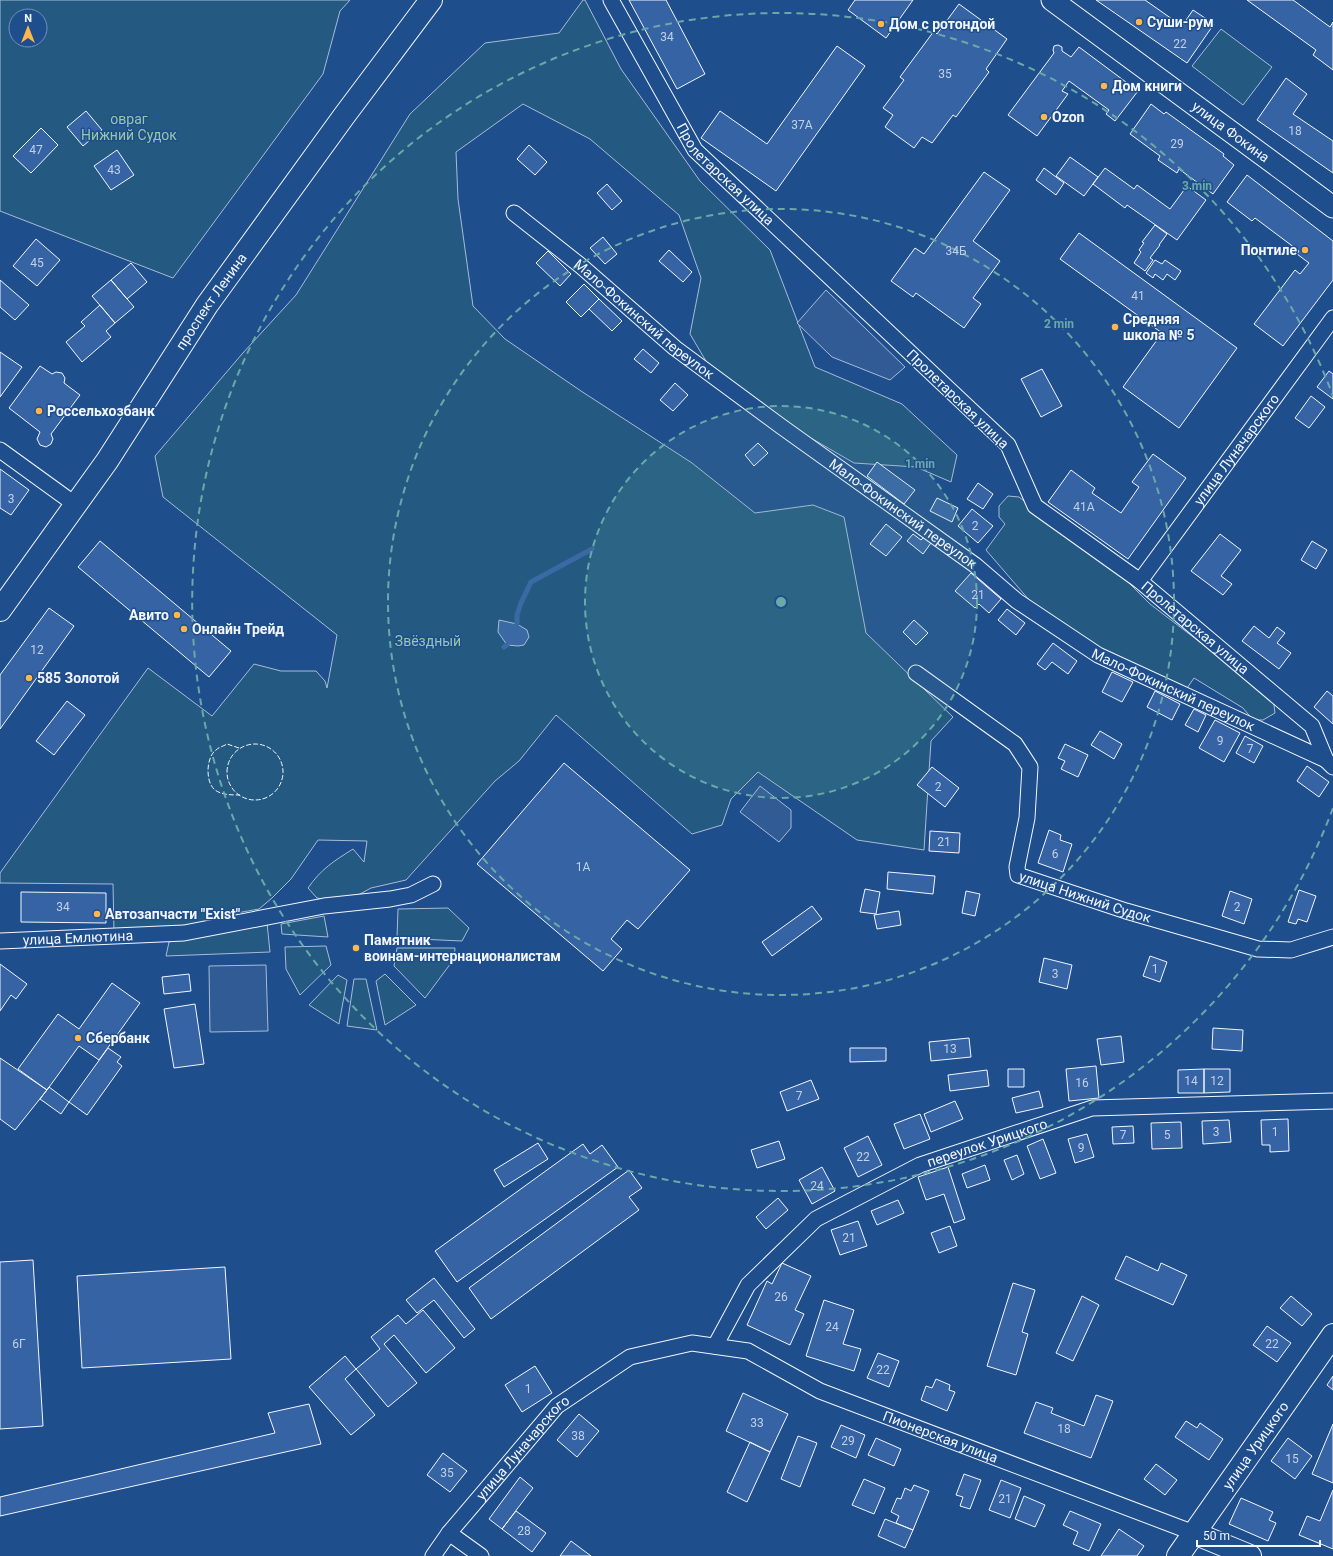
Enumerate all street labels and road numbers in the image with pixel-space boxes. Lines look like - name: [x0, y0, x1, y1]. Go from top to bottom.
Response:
- street label: улица Фокина: [1189, 98, 1273, 165]
- street label: Пролетарская улица: [674, 120, 778, 228]
- street label: проспект Ленина: [172, 250, 250, 353]
- street label: Мало-Фокинский переулок: [571, 256, 718, 382]
- street label: Пролетарская улица: [904, 346, 1012, 452]
- street label: улица Луначарского: [1190, 391, 1282, 508]
- street label: Мало-Фокинский переулок: [826, 455, 980, 572]
- street label: Пролетарская улица: [1138, 578, 1252, 677]
- street label: Мало-Фокинский переулок: [1089, 645, 1258, 734]
- street label: улица Нижний Судок: [1017, 868, 1153, 926]
- street label: улица Емлютина: [22, 927, 133, 948]
- street label: переулок Урицкого: [925, 1115, 1049, 1170]
- street label: улица Луначарского: [473, 1392, 572, 1503]
- street label: улица Урицкого: [1219, 1398, 1292, 1492]
- street label: Пионерская улица: [881, 1408, 1000, 1466]

